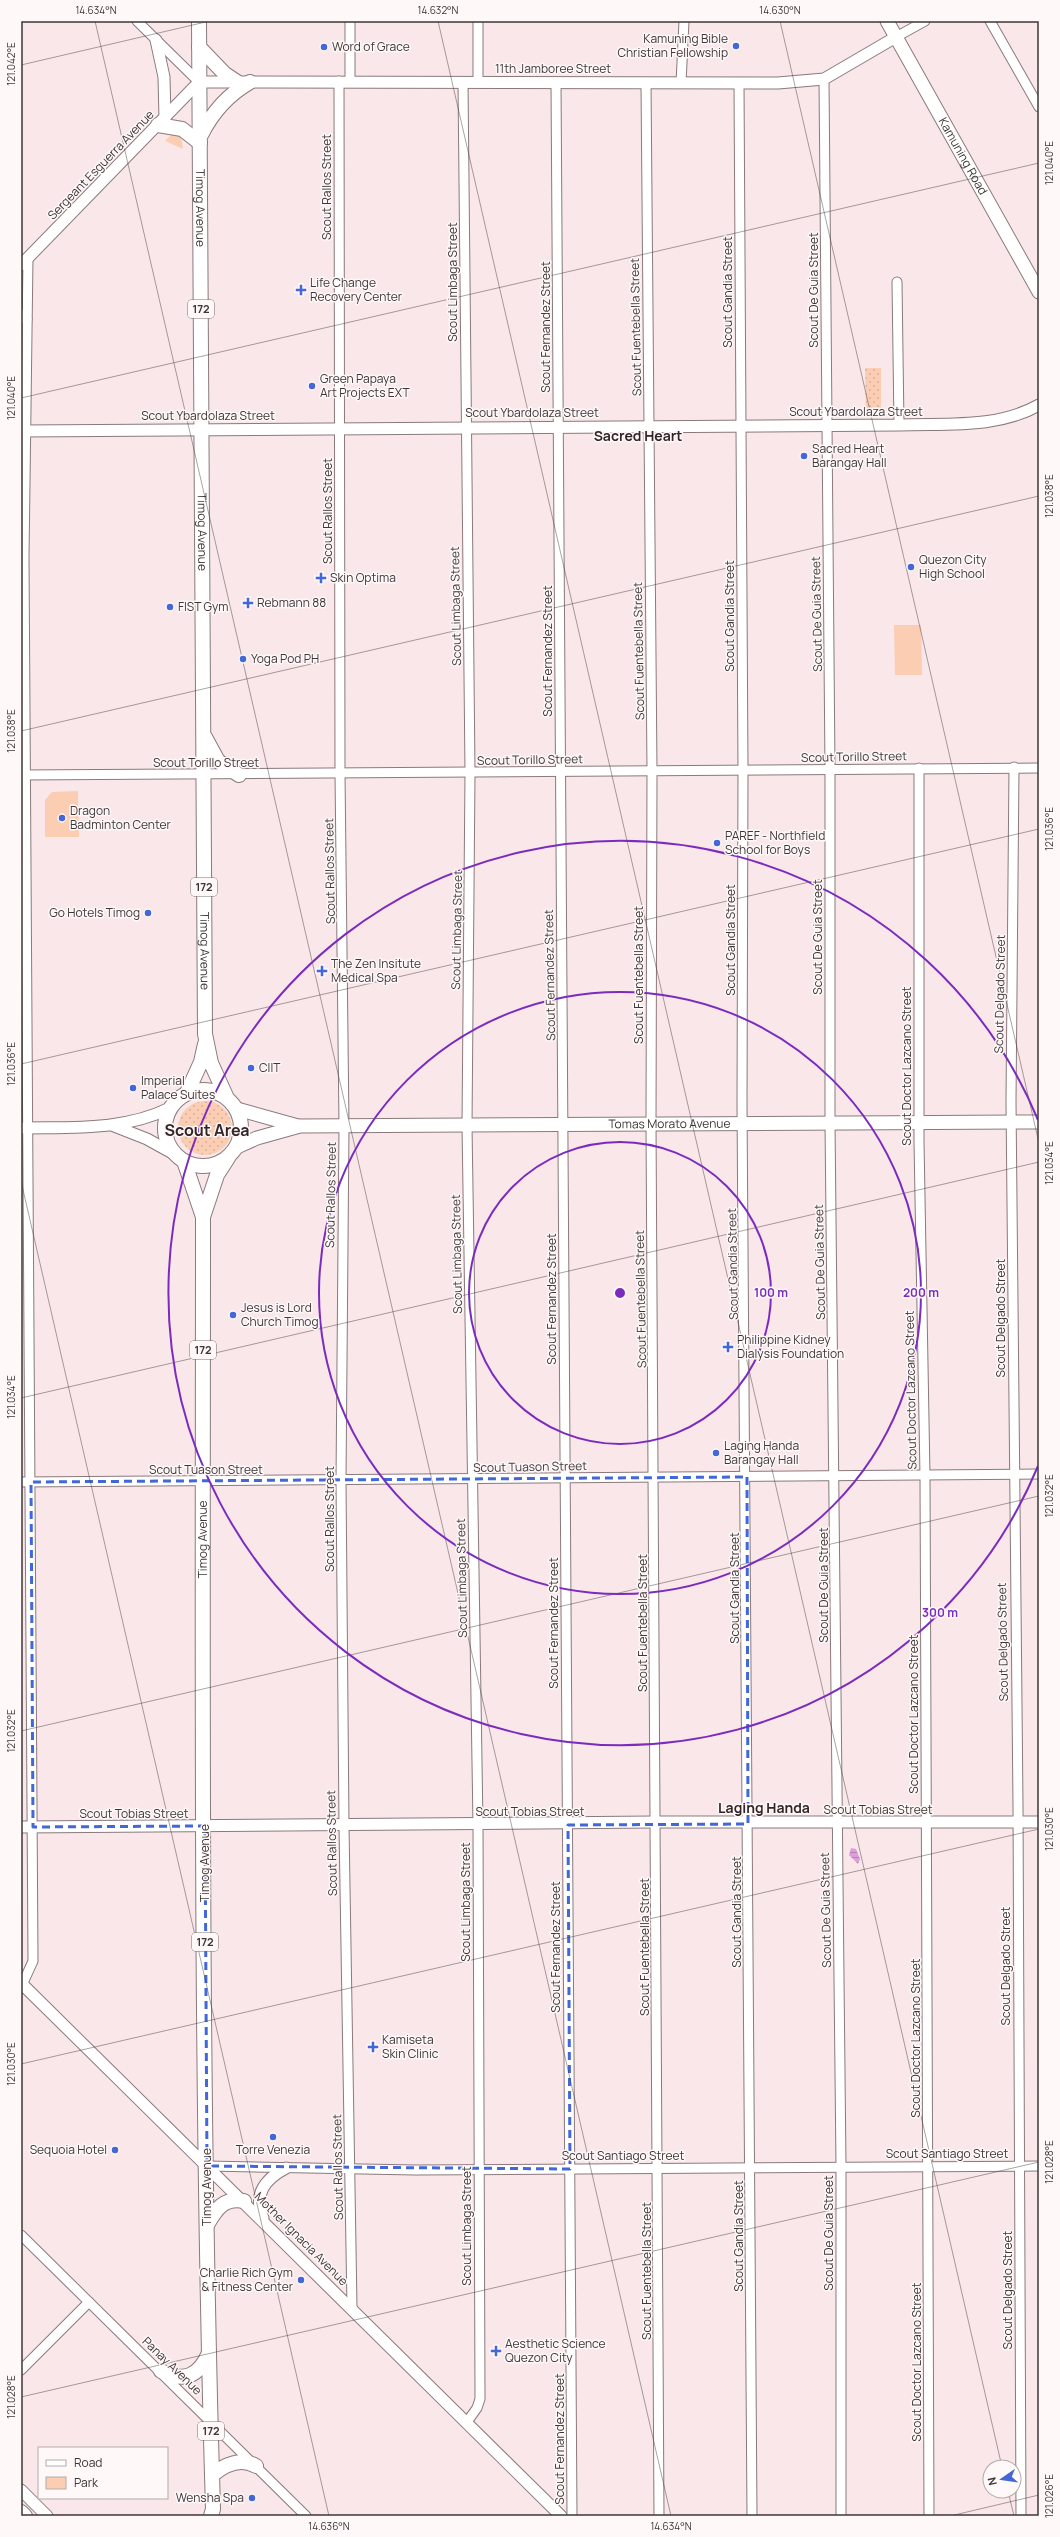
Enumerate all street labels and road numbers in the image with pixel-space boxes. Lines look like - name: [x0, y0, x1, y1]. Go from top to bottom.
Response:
- street label: 11th Jamboree Street: [495, 60, 611, 77]
- street label: Sergeant Esguerra Avenue: [44, 106, 158, 223]
- street label: Kamuning Road: [935, 114, 992, 198]
- street label: Scout Rallos Street: [318, 134, 335, 240]
- street label: Timog Avenue: [192, 169, 209, 247]
- street label: Scout Limbaga Street: [444, 222, 461, 342]
- street label: Scout De Guia Street: [805, 232, 822, 348]
- street label: Scout Gandia Street: [719, 236, 736, 348]
- street label: Scout Fuentebella Street: [626, 258, 645, 396]
- street label: Scout Fernandez Street: [537, 261, 554, 393]
- road number: 172: [188, 300, 214, 318]
- street label: Scout Ybardolaza Street: [789, 403, 923, 420]
- street label: Scout Ybardolaza Street: [465, 404, 599, 421]
- street label: Scout Ybardolaza Street: [141, 407, 275, 424]
- street label: Scout Rallos Street: [319, 458, 336, 564]
- street label: Timog Avenue: [194, 493, 211, 571]
- street label: Scout Limbaga Street: [446, 546, 465, 666]
- street label: Scout De Guia Street: [807, 556, 826, 672]
- street label: Scout Gandia Street: [721, 560, 738, 672]
- street label: Scout Fuentebella Street: [629, 582, 648, 720]
- street label: Scout Fernandez Street: [539, 585, 556, 717]
- street label: Scout Torillo Street: [801, 747, 907, 766]
- street label: Scout Torillo Street: [477, 750, 583, 769]
- street label: Scout Torillo Street: [153, 754, 259, 771]
- street label: Scout Rallos Street: [320, 818, 339, 924]
- street label: Scout Limbaga Street: [447, 870, 466, 990]
- road number: 172: [191, 878, 217, 896]
- street label: Scout De Guia Street: [809, 879, 826, 995]
- street label: Scout Gandia Street: [722, 884, 739, 996]
- street label: Scout Fuentebella Street: [630, 906, 647, 1044]
- street label: Scout Fernandez Street: [540, 909, 559, 1041]
- street label: Timog Avenue: [196, 912, 214, 990]
- street label: Scout Delgado Street: [990, 934, 1009, 1054]
- street label: Scout Doctor Lazcano Street: [898, 986, 915, 1146]
- street label: Tomas Morato Avenue: [608, 1115, 731, 1132]
- street label: Scout Rallos Street: [321, 1142, 340, 1248]
- street label: Scout Limbaga Street: [447, 1194, 466, 1314]
- street label: Scout De Guia Street: [810, 1204, 829, 1320]
- street label: Scout Gandia Street: [723, 1208, 742, 1320]
- street label: Scout Fuentebella Street: [631, 1230, 650, 1368]
- street label: Scout Fernandez Street: [543, 1233, 560, 1365]
- street label: Scout Delgado Street: [992, 1258, 1009, 1377]
- street label: Scout Doctor Lazcano Street: [901, 1310, 920, 1470]
- road number: 172: [190, 1341, 216, 1359]
- street label: Scout Tuason Street: [473, 1457, 587, 1476]
- street label: Scout Tuason Street: [149, 1461, 263, 1478]
- street label: Scout Rallos Street: [321, 1466, 338, 1572]
- street label: Timog Avenue: [194, 1500, 211, 1578]
- street label: Scout Limbaga Street: [452, 1518, 471, 1638]
- street label: Scout De Guia Street: [815, 1527, 832, 1643]
- street label: Scout Gandia Street: [726, 1532, 743, 1644]
- street label: Scout Fuentebella Street: [634, 1554, 651, 1692]
- street label: Scout Fernandez Street: [545, 1557, 562, 1689]
- street label: Scout Delgado Street: [993, 1582, 1012, 1702]
- street label: Scout Doctor Lazcano Street: [905, 1634, 922, 1794]
- street label: Scout Rallos Street: [322, 1790, 341, 1896]
- street label: Scout Tobias Street: [823, 1801, 933, 1818]
- street label: Scout Tobias Street: [475, 1803, 585, 1820]
- street label: Scout Tobias Street: [79, 1805, 189, 1822]
- street label: Timog Avenue: [196, 1824, 213, 1902]
- street label: Scout Limbaga Street: [457, 1842, 474, 1962]
- street label: Scout De Guia Street: [816, 1852, 835, 1968]
- street label: Scout Gandia Street: [728, 1856, 745, 1968]
- street label: Scout Fuentebella Street: [636, 1878, 653, 2016]
- street label: Scout Fernandez Street: [547, 1881, 564, 2013]
- street label: Scout Delgado Street: [997, 1906, 1014, 2025]
- road number: 172: [192, 1933, 218, 1951]
- street label: Scout Doctor Lazcano Street: [907, 1958, 924, 2118]
- street label: Scout Rallos Street: [328, 2114, 347, 2220]
- street label: Scout Santiago Street: [886, 2145, 1008, 2162]
- street label: Scout Santiago Street: [562, 2147, 684, 2164]
- street label: Timog Avenue: [198, 2148, 215, 2226]
- street label: Scout Limbaga Street: [458, 2166, 475, 2286]
- street label: Scout De Guia Street: [820, 2175, 837, 2291]
- street label: Scout Gandia Street: [730, 2180, 747, 2292]
- street label: Mother Ignacia Avenue: [251, 2188, 352, 2289]
- street label: Scout Fuentebella Street: [638, 2202, 655, 2340]
- street label: Scout Delgado Street: [999, 2230, 1016, 2349]
- street label: Scout Doctor Lazcano Street: [908, 2282, 925, 2442]
- street label: Panay Avenue: [139, 2333, 206, 2398]
- street label: Scout Fernandez Street: [551, 2373, 568, 2505]
- road number: 172: [198, 2422, 224, 2440]

